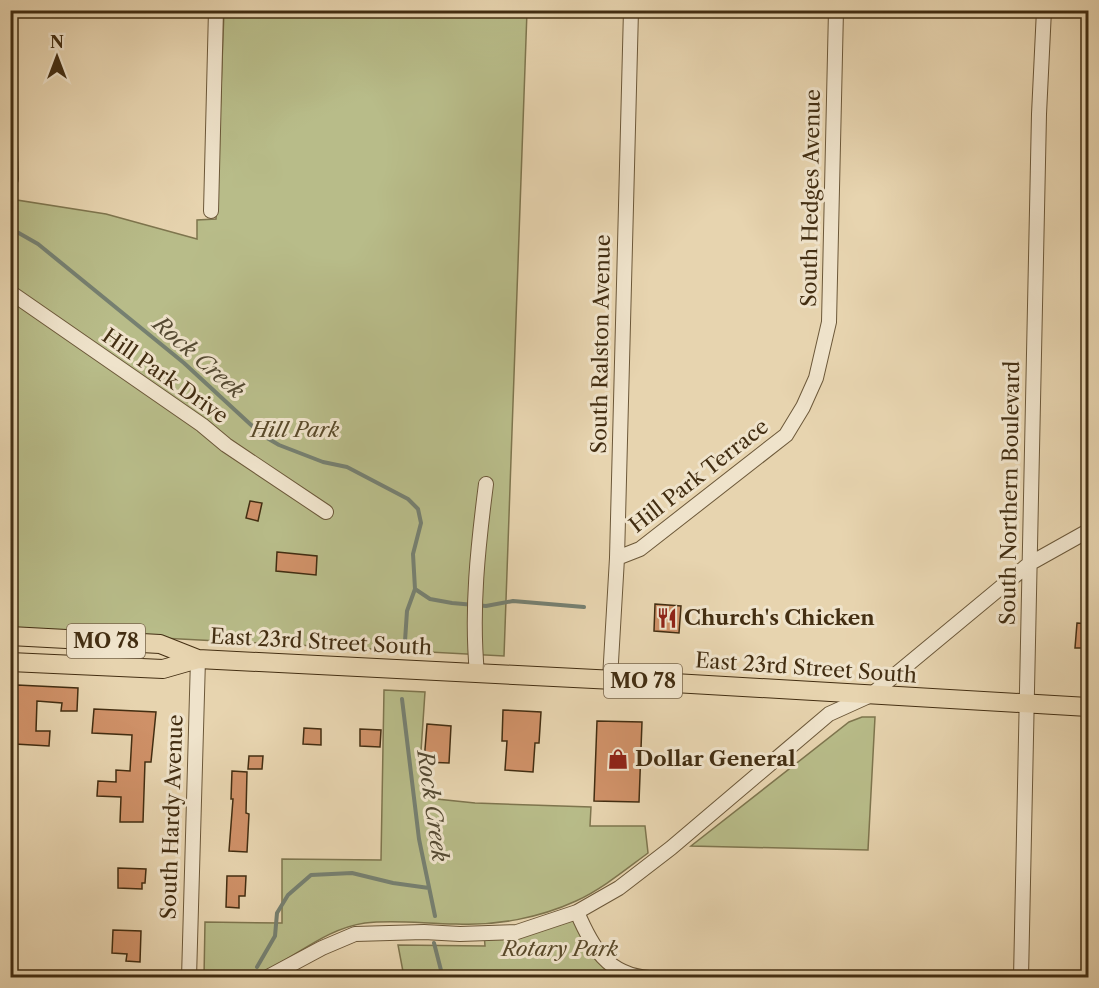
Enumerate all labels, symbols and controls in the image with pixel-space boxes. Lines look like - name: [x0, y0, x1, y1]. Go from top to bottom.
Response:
- north arrow: [27, 27, 87, 87]
- text: N: [50, 32, 64, 52]
- street label: South Hedges Avenue: [796, 89, 825, 307]
- street label: South Ralston Avenue: [586, 234, 615, 454]
- water label: Rock Creek: [146, 309, 250, 405]
- street label: Hill Park Drive: [98, 323, 233, 428]
- street label: South Northern Boulevard: [995, 360, 1024, 625]
- street label: Hill Park Terrace: [624, 414, 773, 538]
- park label: Hill Park: [249, 417, 339, 442]
- place label: Church's Chicken: [684, 605, 875, 630]
- restaurant icon: Church's Chicken: [655, 606, 679, 630]
- street label: East 23rd Street South: [209, 623, 433, 660]
- road number: MO 78: [67, 624, 145, 658]
- street label: East 23rd Street South: [694, 647, 918, 688]
- road number: MO 78: [604, 664, 682, 698]
- street label: South Hardy Avenue: [155, 714, 188, 920]
- place label: Dollar General: [635, 746, 796, 771]
- water label: Rock Creek: [411, 747, 454, 864]
- shop icon: Dollar General: [606, 747, 630, 771]
- park label: Rotary Park: [500, 936, 618, 961]

